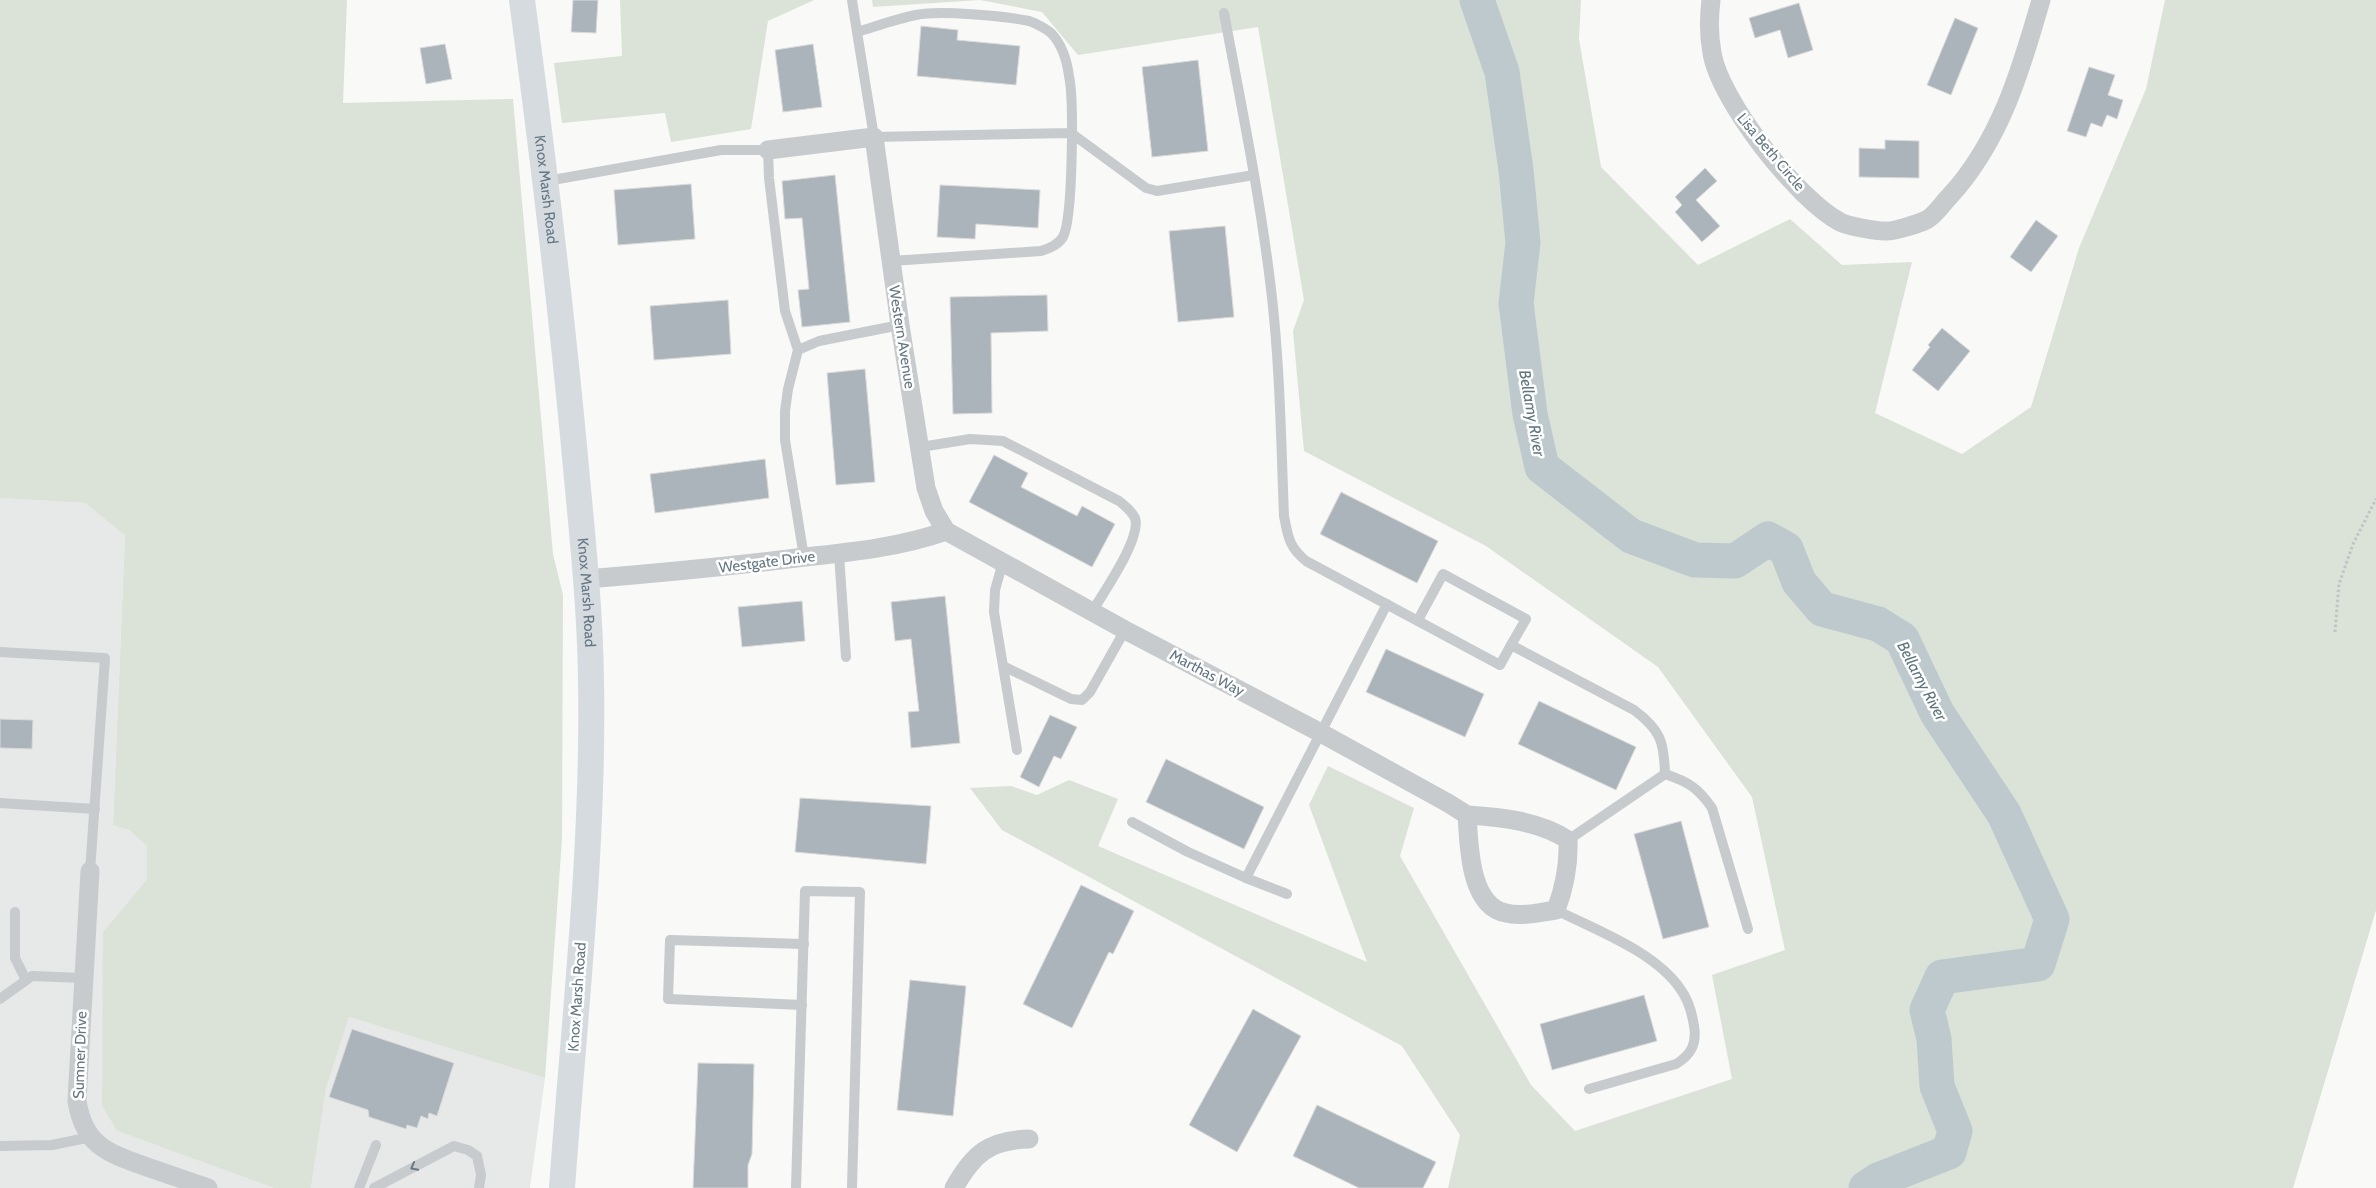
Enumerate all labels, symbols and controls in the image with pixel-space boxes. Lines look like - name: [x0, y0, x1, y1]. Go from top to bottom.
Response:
- street label: Lisa Beth Circle: [1733, 109, 1809, 195]
- street label: Knox Marsh Road: [531, 134, 562, 245]
- street label: Western Avenue: [885, 284, 919, 390]
- water label: Bellamy River: [1515, 368, 1549, 459]
- street label: Knox Marsh Road: [574, 537, 599, 648]
- street label: Westgate Drive: [718, 547, 816, 577]
- water label: Bellamy River: [1893, 638, 1951, 725]
- street label: Marthas Way: [1167, 646, 1248, 700]
- street label: Knox Marsh Road: [564, 942, 590, 1052]
- street label: Sumner Drive: [69, 1011, 91, 1099]
- one-way arrow: [410, 1161, 419, 1171]

